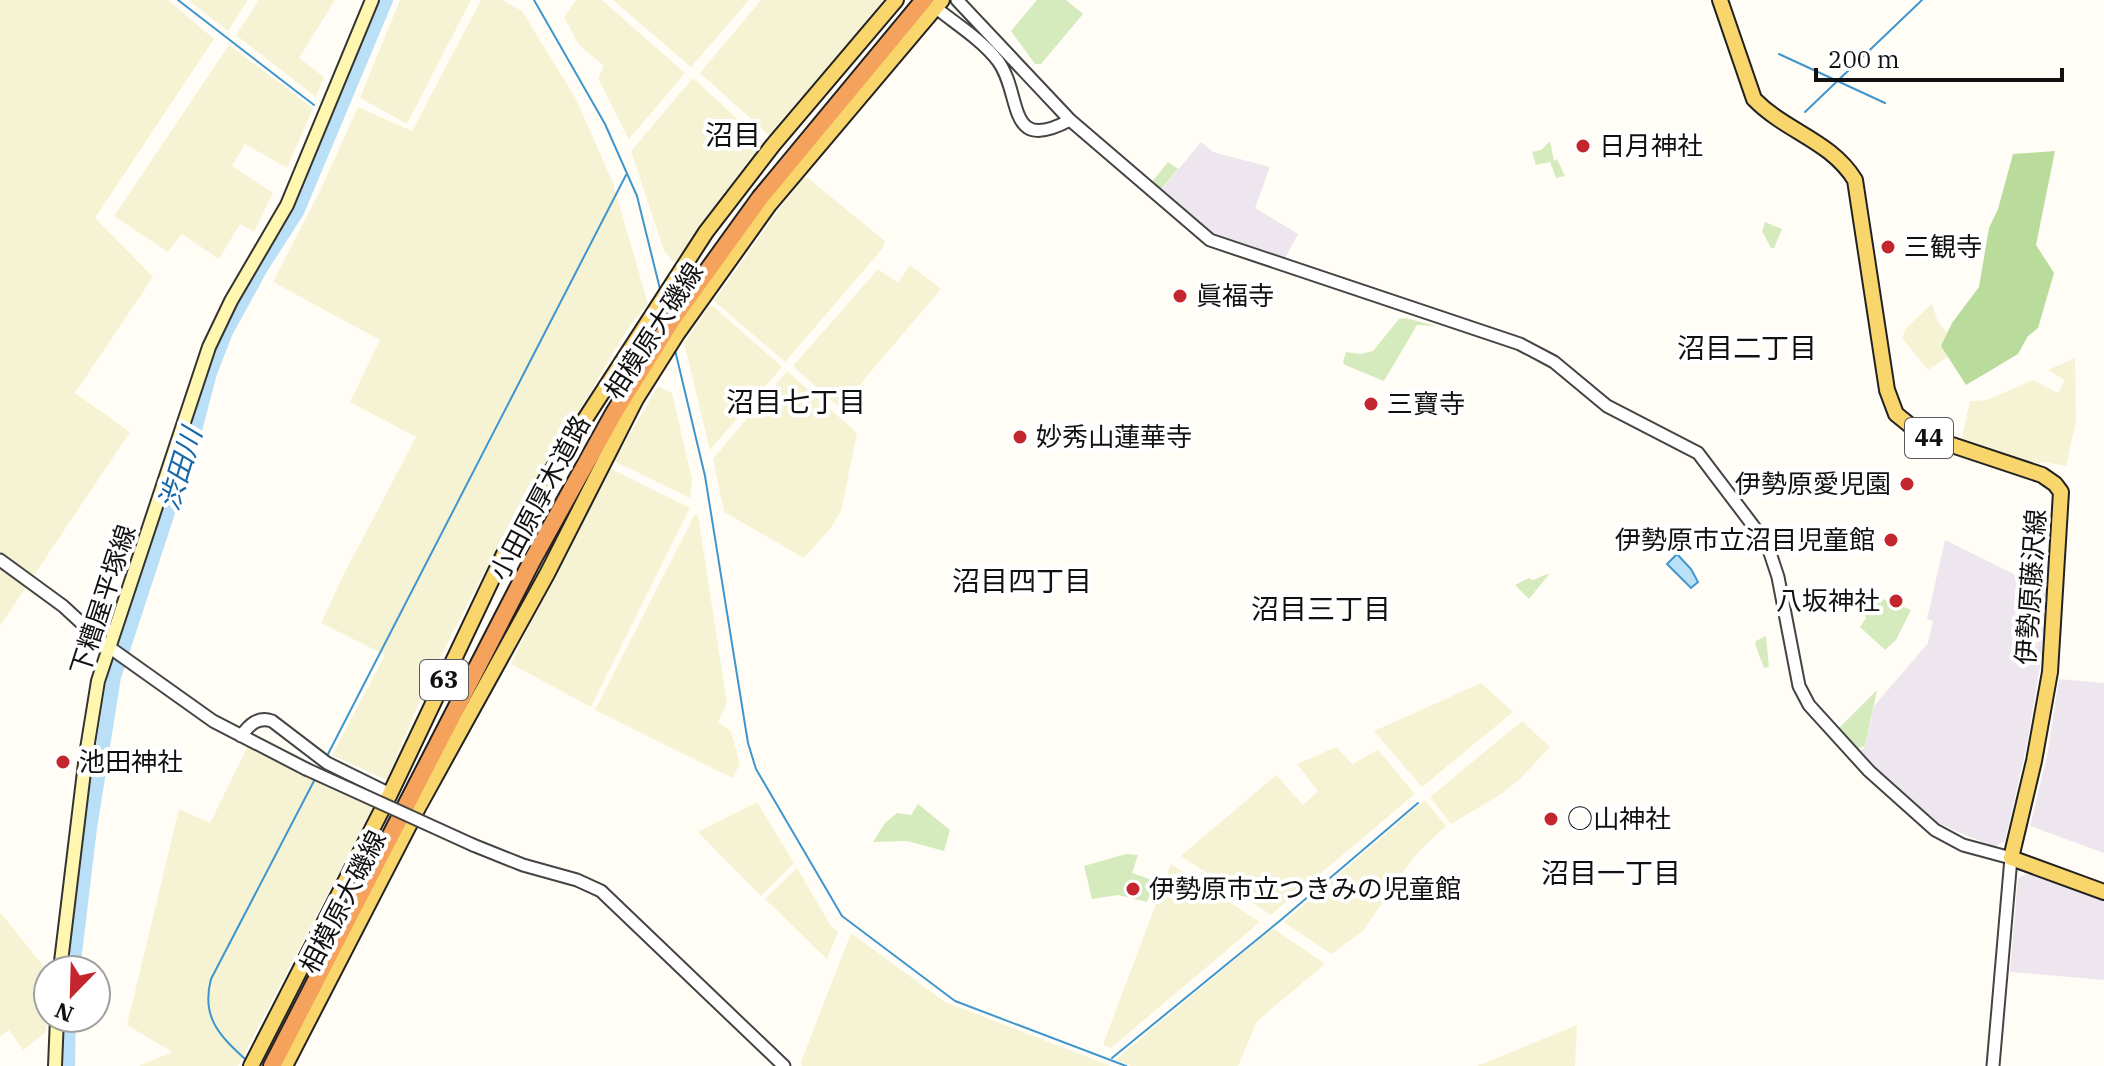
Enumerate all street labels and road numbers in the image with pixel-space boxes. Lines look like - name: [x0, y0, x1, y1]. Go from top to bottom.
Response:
- street label: 相模原大磯線: [596, 256, 710, 405]
- street label: 小田原厚木道路: [481, 409, 597, 586]
- road number: 44: [1905, 418, 1953, 458]
- street label: 伊勢原藤沢線: [2008, 508, 2052, 666]
- street label: 下糟屋平塚線: [62, 520, 142, 679]
- road number: 63: [420, 660, 468, 700]
- street label: 相模原大磯線: [292, 824, 393, 979]

